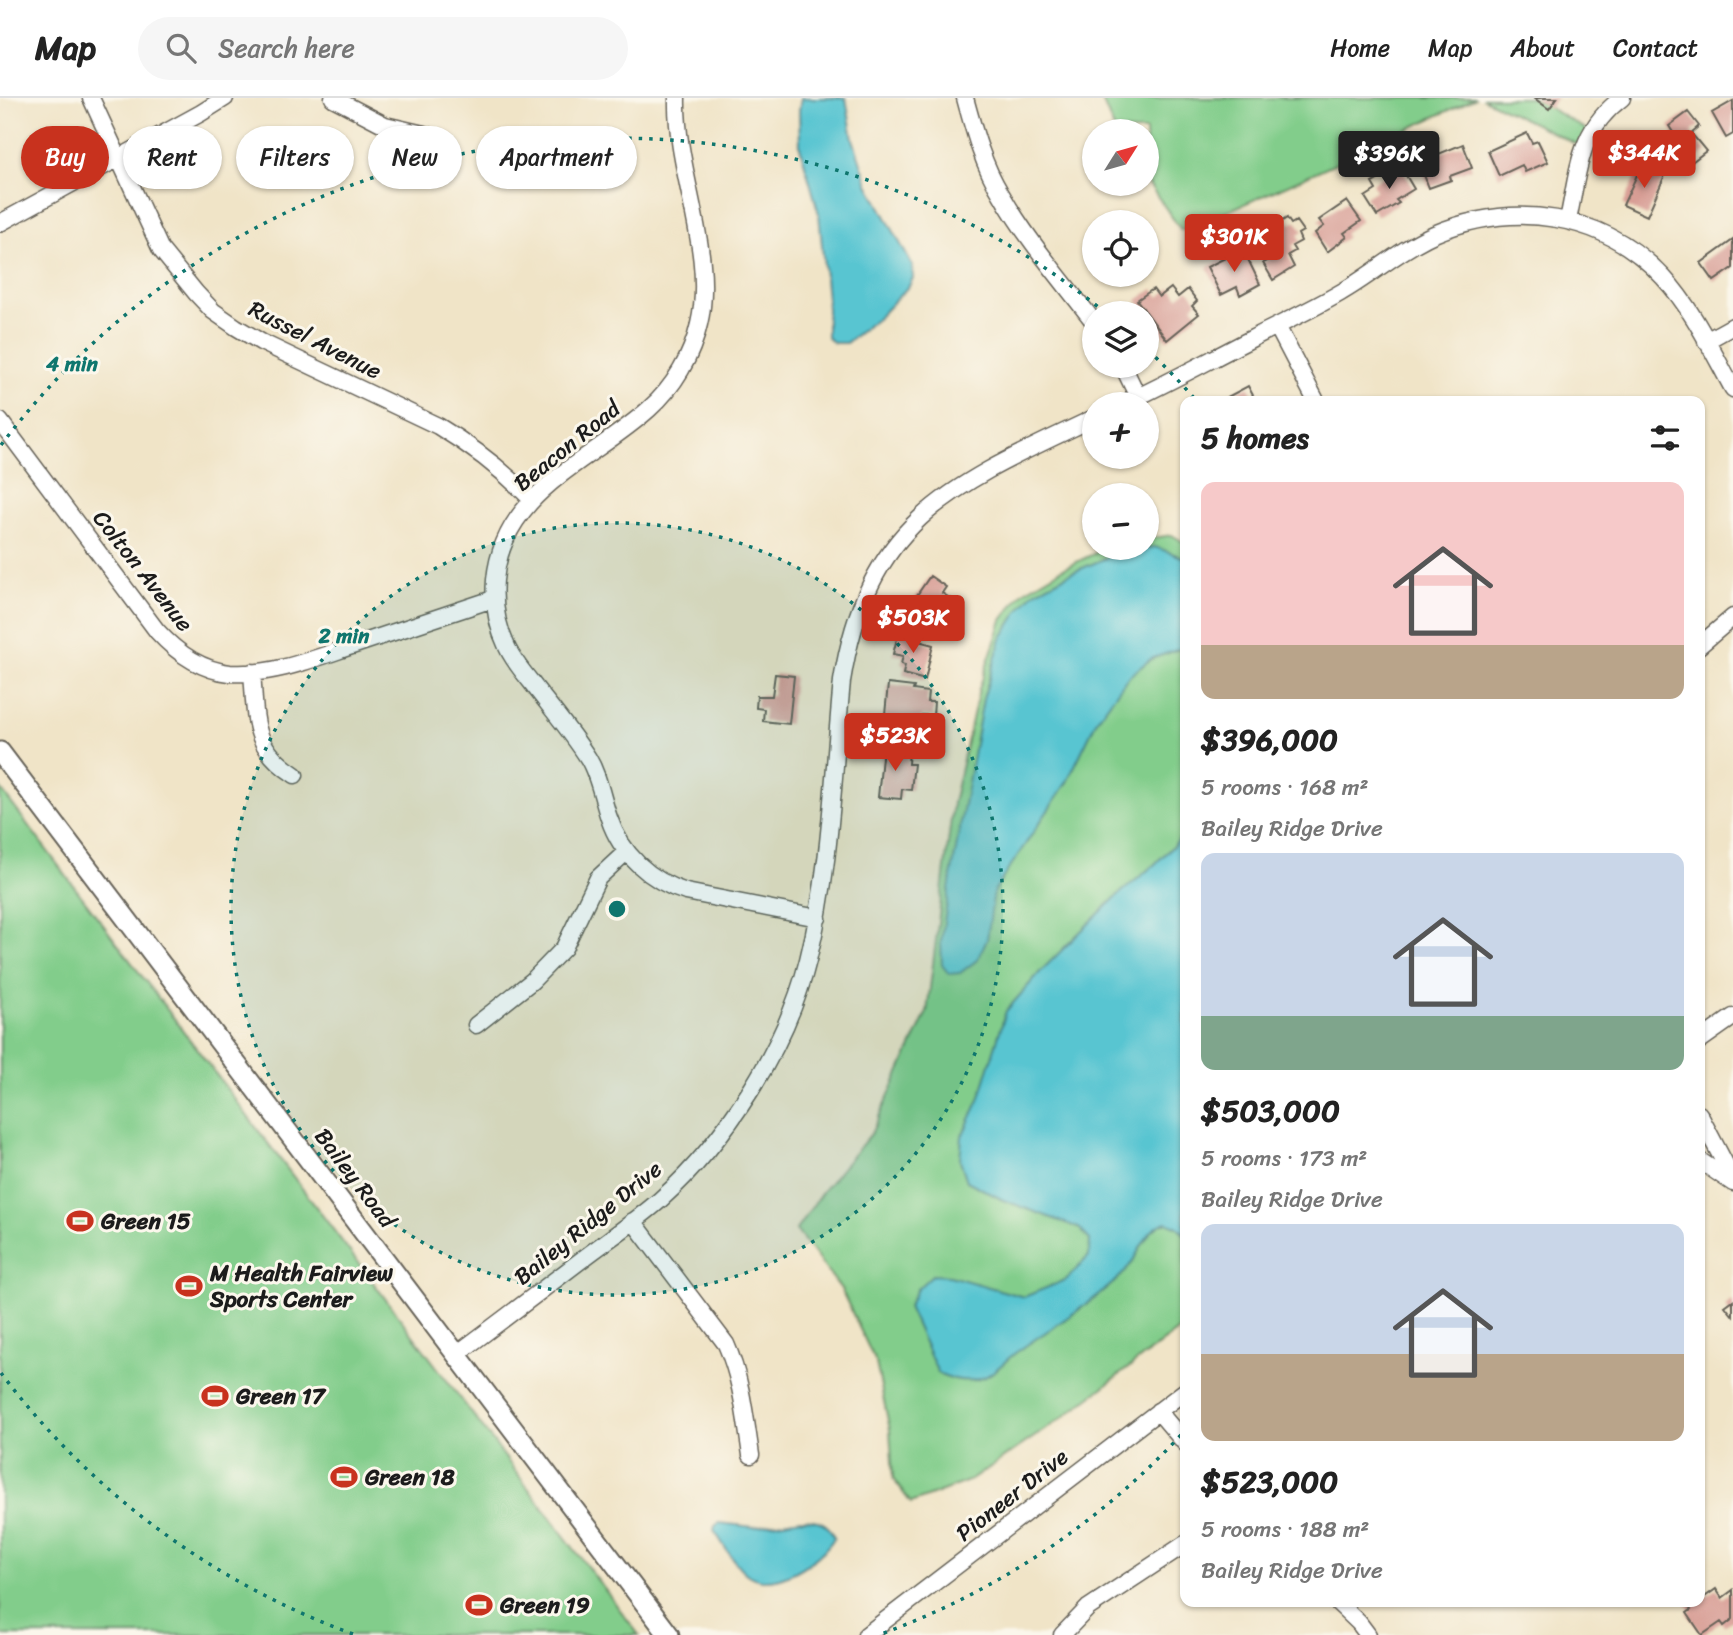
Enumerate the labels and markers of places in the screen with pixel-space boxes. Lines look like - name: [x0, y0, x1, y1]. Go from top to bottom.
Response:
- pin: $344K: [1595, 130, 1693, 190]
- pin: $396K: [1340, 132, 1438, 191]
- pin: $301K: [1185, 214, 1283, 274]
- pin: $503K: [864, 596, 962, 655]
- pin: $523K: [846, 714, 944, 773]
- centre of rings: [605, 897, 629, 921]
- place label: Green 15: [100, 1201, 191, 1242]
- sports icon: Green 15: [65, 1206, 95, 1236]
- place label: M Health Fairview Sports Center: [209, 1253, 393, 1320]
- sports icon: M Health Fairview Sports Center: [174, 1271, 204, 1301]
- place label: Green 17: [235, 1376, 327, 1417]
- sports icon: Green 17: [200, 1381, 230, 1411]
- place label: Green 18: [364, 1457, 455, 1498]
- sports icon: Green 18: [329, 1462, 359, 1492]
- place label: Green 19: [499, 1585, 590, 1626]
- sports icon: Green 19: [464, 1590, 494, 1620]

